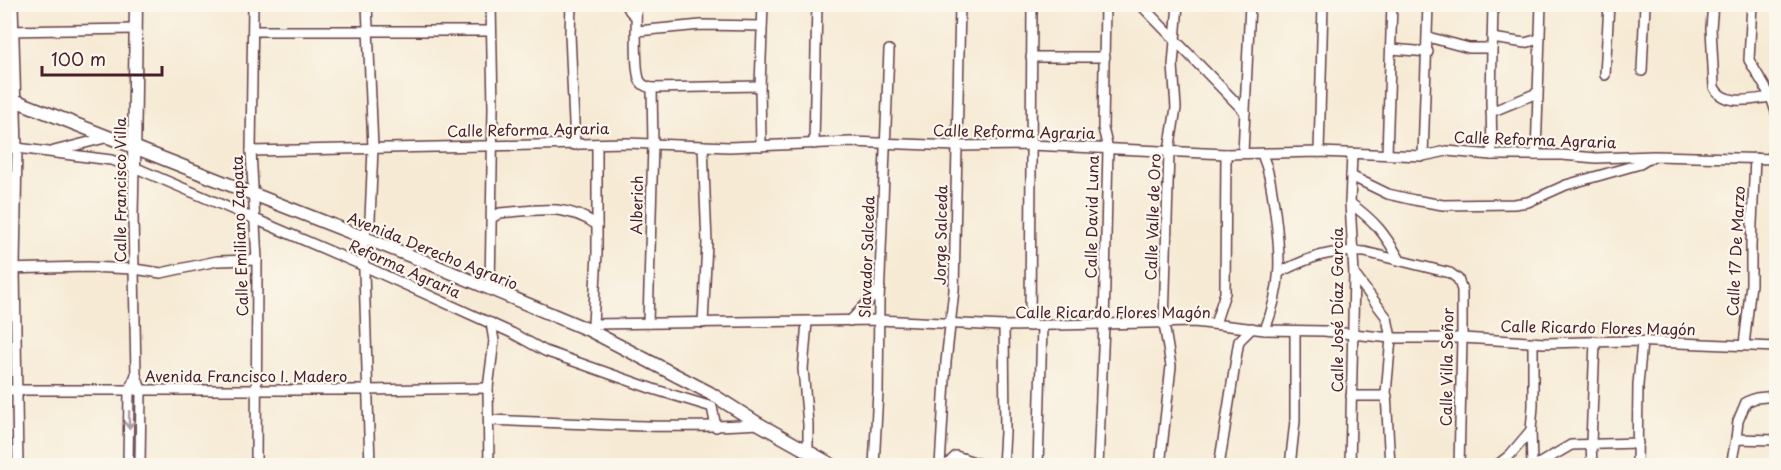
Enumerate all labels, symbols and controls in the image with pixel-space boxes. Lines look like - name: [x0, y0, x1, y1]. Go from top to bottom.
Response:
- scale bar: [42, 39, 162, 77]
- text: 100 m: [51, 45, 106, 72]
- street label: Calle Reforma Agraria: [447, 116, 610, 142]
- street label: Calle Francisco Villa: [108, 117, 131, 263]
- street label: Calle Reforma Agraria: [933, 118, 1096, 144]
- street label: Calle Reforma Agraria: [1453, 125, 1617, 153]
- street label: Calle Valle de Oro: [1138, 153, 1166, 281]
- street label: Calle Emiliano Zapata: [225, 155, 253, 317]
- street label: Calle David Luna: [1078, 155, 1104, 279]
- street label: Alberich: [624, 175, 648, 235]
- street label: Jorge Salceda: [928, 184, 952, 285]
- street label: Calle 17 De Marzo: [1720, 185, 1750, 317]
- street label: Slavador Salceda: [852, 195, 880, 318]
- street label: Avenida Derecho Agrario: [344, 205, 522, 295]
- street label: Calle José Díaz García: [1325, 227, 1348, 393]
- street label: Reforma Agraria: [345, 233, 465, 303]
- street label: Calle Ricardo Flores Magón: [1015, 300, 1211, 323]
- street label: Calle Villa Señor: [1433, 307, 1459, 427]
- street label: Calle Ricardo Flores Magón: [1500, 314, 1696, 340]
- street label: Avenida Francisco I. Madero: [145, 364, 347, 387]
- one-way arrow: [123, 409, 134, 429]

